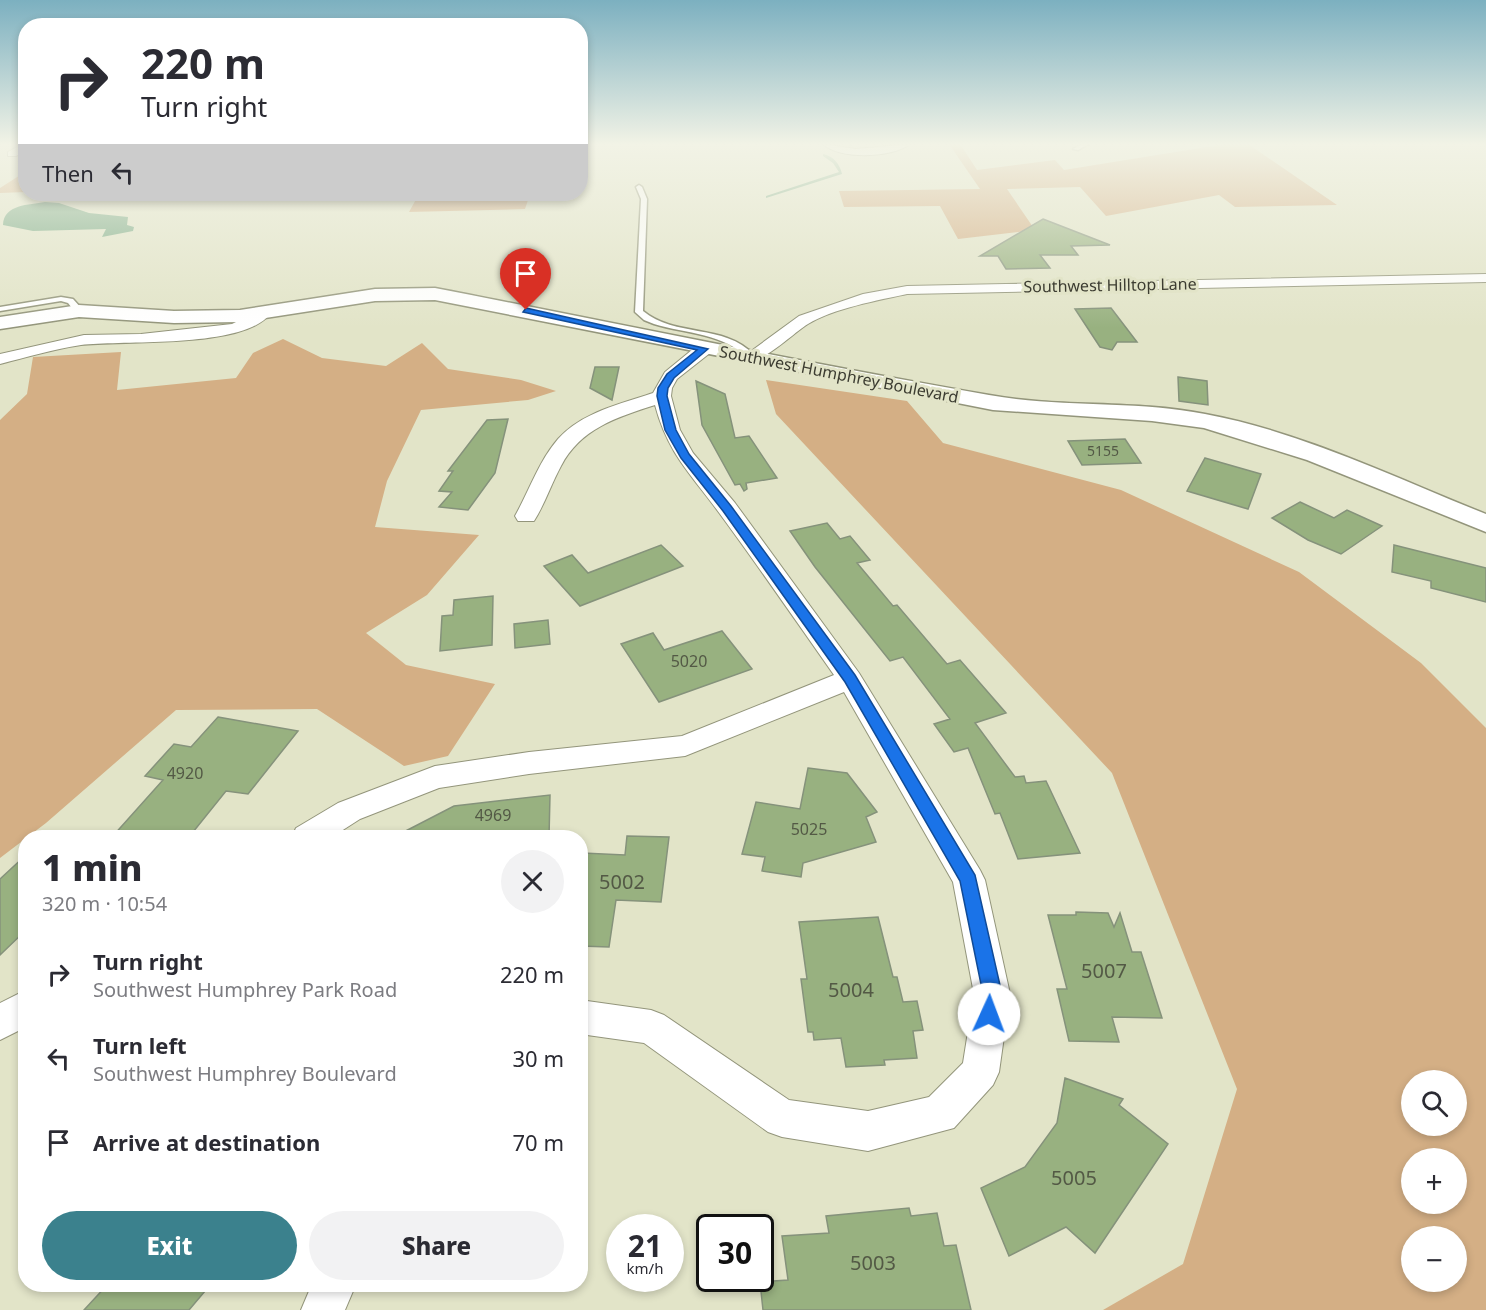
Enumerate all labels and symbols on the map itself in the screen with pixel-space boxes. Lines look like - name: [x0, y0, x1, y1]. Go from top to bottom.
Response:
- pin: [500, 248, 551, 310]
- street label: Southwest Hilltop Lane: [1023, 272, 1197, 298]
- street label: Southwest Humphrey Boulevard: [718, 340, 960, 408]
- house number: 5155: [1087, 441, 1119, 460]
- house number: 5020: [671, 650, 707, 672]
- house number: 4920: [167, 762, 203, 784]
- house number: 4969: [475, 804, 511, 826]
- house number: 5025: [791, 818, 827, 840]
- house number: 5002: [599, 868, 645, 895]
- house number: 5007: [1081, 957, 1127, 984]
- house number: 5004: [828, 976, 874, 1003]
- position arrow: [957, 982, 1021, 1046]
- house number: 5005: [1051, 1164, 1097, 1191]
- speed limit sign: 30: [696, 1214, 774, 1292]
- house number: 5003: [850, 1249, 896, 1276]

